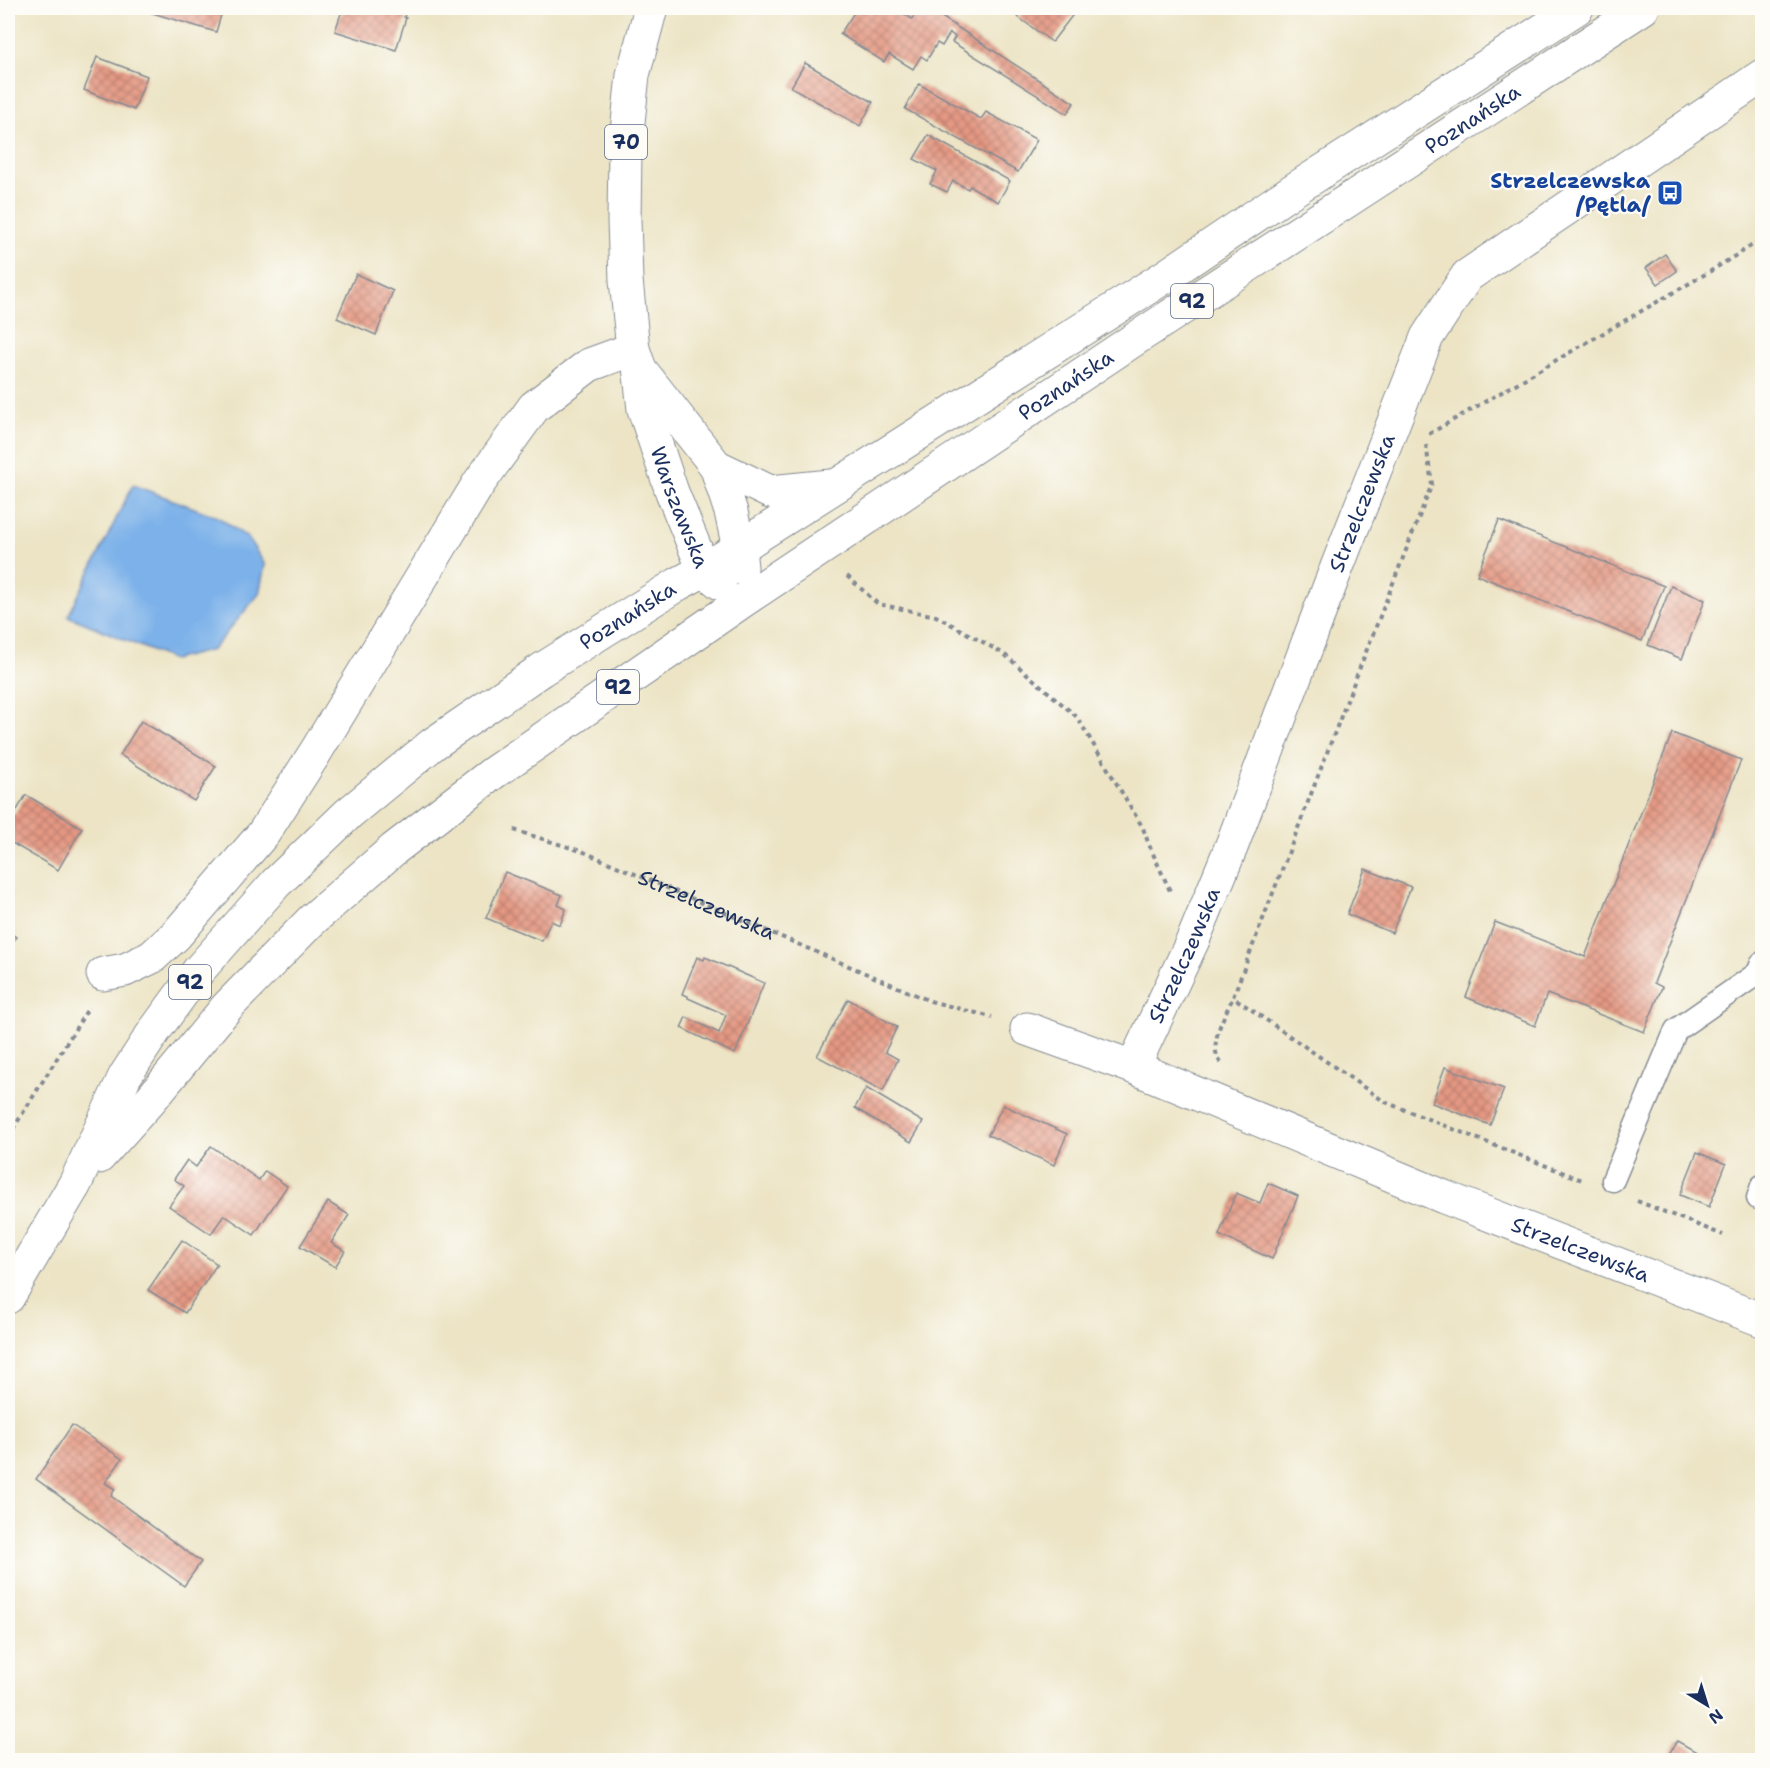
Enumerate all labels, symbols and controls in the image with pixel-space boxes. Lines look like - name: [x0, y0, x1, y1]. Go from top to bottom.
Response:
- street label: Poznańska: [1419, 78, 1526, 161]
- road number: 70: [605, 125, 647, 159]
- place label: Strzelczewska /Pętla/: [1490, 167, 1651, 219]
- bus stop icon: Strzelczewska /Pętla/: [1655, 178, 1685, 208]
- road number: 92: [1171, 284, 1213, 318]
- street label: Poznańska: [1013, 343, 1119, 427]
- street label: Strzelczewska: [1322, 430, 1402, 576]
- street label: Warszawska: [644, 443, 716, 572]
- street label: Poznańska: [574, 575, 681, 656]
- road number: 92: [597, 670, 639, 704]
- street label: Strzelczewska: [634, 863, 779, 947]
- street label: Strzelczewska: [1142, 883, 1227, 1028]
- road number: 92: [169, 965, 211, 999]
- street label: Strzelczewska: [1507, 1210, 1654, 1289]
- north arrow: [1677, 1675, 1737, 1735]
- text: N: [1704, 1704, 1727, 1729]

